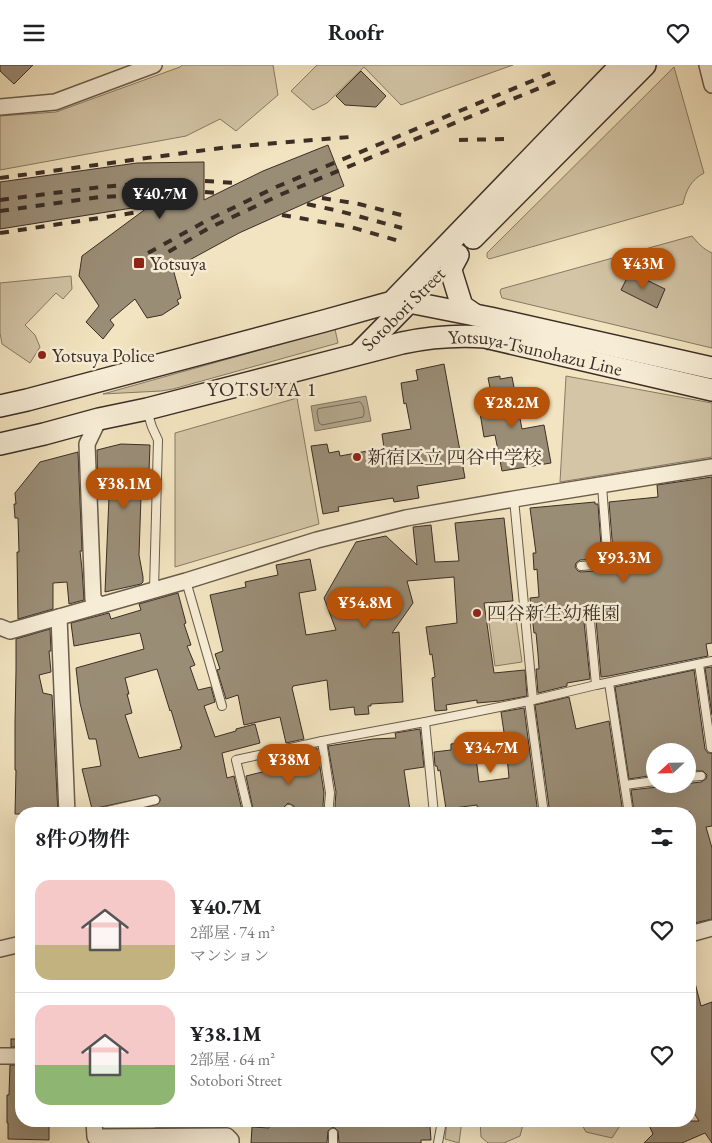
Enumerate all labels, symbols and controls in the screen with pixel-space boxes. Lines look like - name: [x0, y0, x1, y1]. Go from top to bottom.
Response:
- text: Roofr: [328, 18, 384, 47]
- icon: menu: [20, 19, 48, 47]
- icon: heart: [664, 19, 692, 47]
- pin: ¥40.7M: [119, 177, 201, 220]
- text: ¥40.7M: [133, 183, 187, 204]
- pin: ¥43M: [613, 247, 673, 290]
- place label: Yotsuya: [150, 251, 207, 276]
- text: ¥43M: [622, 253, 664, 274]
- marker: Yotsuya: [132, 256, 146, 270]
- street label: Sotobori Street: [355, 261, 451, 357]
- street label: Yotsuya-Tsunohazu Line: [448, 324, 625, 381]
- place label: Yotsuya Police: [52, 343, 155, 368]
- marker: Yotsuya Police: [36, 349, 48, 361]
- district label: YOTSUYA 1: [207, 376, 317, 402]
- pin: ¥28.2M: [471, 387, 553, 429]
- text: ¥28.2M: [485, 392, 539, 413]
- place label: 新宿区立 四谷中学校: [367, 445, 542, 470]
- marker: 新宿区立 四谷中学校: [351, 451, 363, 463]
- pin: ¥38.1M: [83, 467, 165, 510]
- text: ¥38.1M: [97, 473, 151, 494]
- pin: ¥93.3M: [583, 541, 665, 584]
- text: ¥93.3M: [597, 547, 651, 568]
- pin: ¥54.8M: [324, 587, 406, 629]
- text: ¥54.8M: [338, 592, 392, 613]
- place label: 四谷新生幼稚園: [487, 601, 620, 626]
- marker: 四谷新生幼稚園: [471, 607, 483, 619]
- pin: ¥34.7M: [450, 731, 532, 774]
- text: ¥34.7M: [464, 737, 518, 758]
- pin: ¥38M: [259, 743, 319, 786]
- north arrow: [646, 743, 696, 793]
- map controls: [646, 743, 696, 793]
- text: ¥38M: [268, 749, 310, 770]
- icon: filters: [648, 823, 676, 851]
- text: 8件の物件: [35, 825, 130, 852]
- text: ¥40.7M: [190, 893, 261, 920]
- icon: home: [75, 900, 135, 960]
- icon: heart: [648, 916, 676, 944]
- text: 2部屋 · 74 m²: [190, 922, 275, 943]
- text: マンション: [190, 945, 269, 966]
- text: ¥38.1M: [190, 1020, 261, 1047]
- icon: home: [75, 1025, 135, 1085]
- icon: heart: [648, 1041, 676, 1069]
- text: 2部屋 · 64 m²: [190, 1049, 275, 1070]
- text: Sotobori Street: [190, 1070, 282, 1091]

